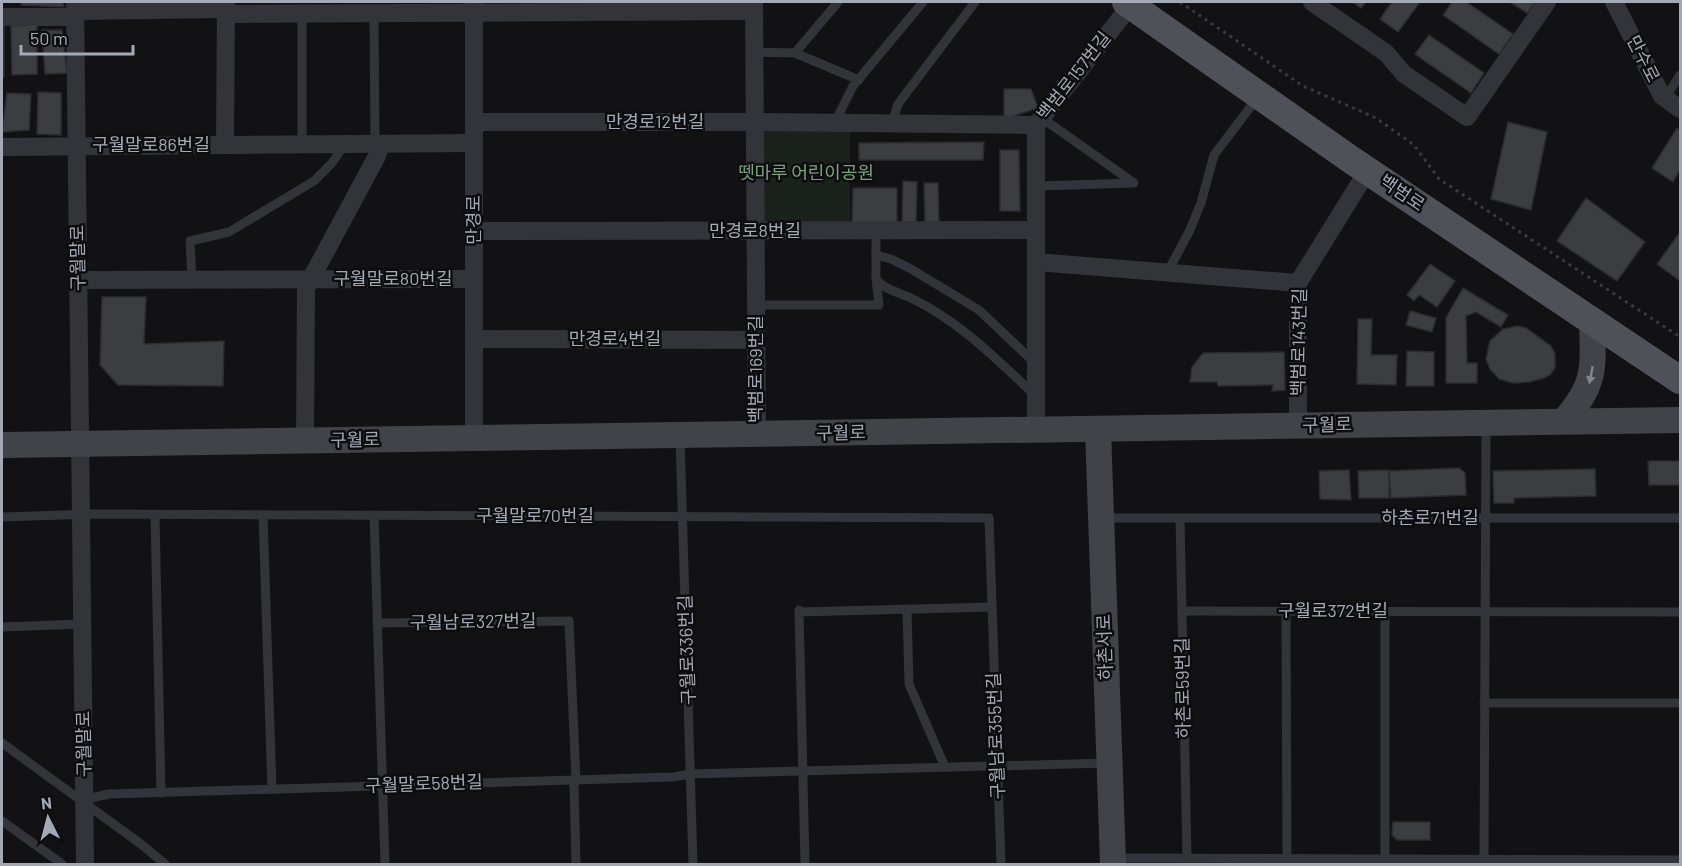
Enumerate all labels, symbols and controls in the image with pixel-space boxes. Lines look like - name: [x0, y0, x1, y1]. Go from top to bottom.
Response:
- scale bar: [21, 18, 134, 56]
- text: 50 m: [30, 27, 68, 49]
- street label: 백범로157번길: [1032, 27, 1115, 124]
- street label: 만수로: [1623, 31, 1665, 86]
- street label: 만경로12번길: [606, 110, 704, 132]
- street label: 구월말로86번길: [92, 133, 210, 155]
- park label: 뗏마루 어린이공원: [738, 161, 874, 183]
- street label: 백범로: [1376, 169, 1429, 215]
- street label: 만경로: [462, 195, 484, 245]
- street label: 만경로8번길: [709, 219, 801, 241]
- street label: 구월말로: [65, 225, 89, 291]
- street label: 구월말로80번길: [334, 267, 452, 289]
- street label: 백범로143번길: [1286, 288, 1310, 396]
- street label: 백범로169번길: [744, 315, 766, 423]
- street label: 만경로4번길: [569, 327, 661, 349]
- one-way arrow: [1586, 366, 1595, 385]
- street label: 구월로: [1302, 413, 1352, 435]
- street label: 구월로: [816, 421, 866, 443]
- street label: 구월로: [330, 428, 380, 450]
- street label: 구월말로70번길: [476, 504, 594, 526]
- street label: 하촌로71번길: [1381, 506, 1479, 528]
- street label: 구월로336번길: [673, 594, 699, 706]
- street label: 구월로372번길: [1278, 599, 1388, 621]
- street label: 구월남로327번길: [409, 609, 537, 633]
- street label: 하촌서로: [1092, 614, 1116, 681]
- street label: 하촌로59번길: [1170, 637, 1194, 739]
- street label: 구월남로355번길: [982, 672, 1008, 800]
- street label: 구월말로: [71, 711, 95, 777]
- street label: 구월말로58번길: [365, 770, 483, 796]
- north arrow: [18, 788, 78, 848]
- text: N: [40, 793, 53, 813]

